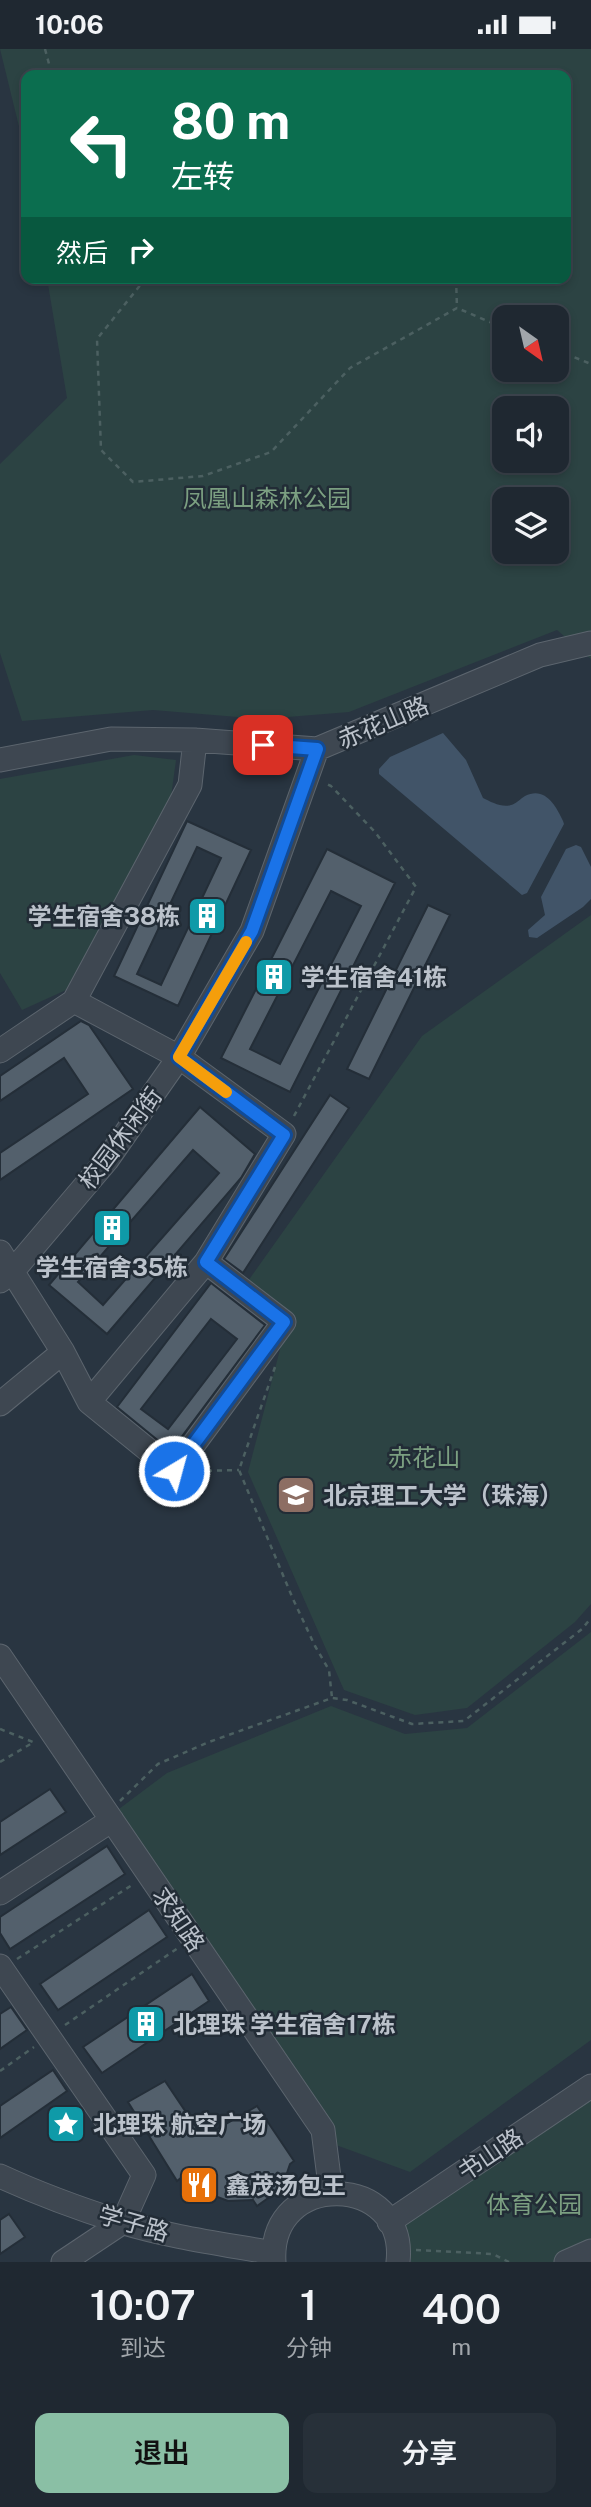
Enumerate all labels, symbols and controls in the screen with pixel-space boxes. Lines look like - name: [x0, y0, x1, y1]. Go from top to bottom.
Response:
- text: 10:06: [35, 9, 104, 40]
- text: 80 m: [171, 92, 290, 150]
- icon: left: [56, 98, 147, 189]
- text: 左转: [171, 158, 235, 195]
- icon: right: [122, 231, 160, 269]
- text: 然后: [56, 237, 108, 268]
- north arrow: [492, 305, 569, 381]
- map controls: [492, 305, 569, 564]
- button: sound: [492, 396, 569, 473]
- park label: 凤凰山森林公园: [183, 484, 351, 512]
- button: layers: [492, 487, 569, 564]
- street label: 赤花山路: [333, 690, 433, 754]
- pin: [233, 715, 293, 775]
- icon: arrive: [244, 726, 282, 764]
- building icon: 学生宿舍38栋: [186, 895, 228, 937]
- place label: 学生宿舍38栋: [28, 902, 180, 930]
- building icon: 学生宿舍41栋: [253, 956, 295, 998]
- place label: 学生宿舍41栋: [301, 963, 447, 991]
- street label: 校园休闲街: [73, 1082, 167, 1194]
- building icon: 学生宿舍35栋: [91, 1207, 133, 1249]
- place label: 学生宿舍35栋: [36, 1253, 188, 1281]
- position arrow: [137, 1434, 211, 1508]
- park label: 赤花山: [388, 1443, 460, 1471]
- school or university icon: 北京理工大学（珠海）: [275, 1474, 317, 1516]
- place label: 北京理工大学（珠海）: [323, 1481, 563, 1509]
- street label: 求知路: [147, 1881, 211, 1957]
- building icon: 北理珠 学生宿舍17栋: [125, 2003, 167, 2045]
- place label: 北理珠 学生宿舍17栋: [173, 2010, 396, 2038]
- place icon: 北理珠 航空广场: [45, 2103, 87, 2145]
- place label: 北理珠 航空广场: [93, 2110, 266, 2138]
- street label: 书山路: [452, 2122, 528, 2186]
- restaurant icon: 鑫茂汤包王: [178, 2164, 220, 2206]
- place label: 鑫茂汤包王: [226, 2171, 346, 2199]
- park label: 体育公园: [486, 2190, 582, 2218]
- street label: 学子路: [96, 2200, 172, 2246]
- text: 10:07: [90, 2280, 196, 2329]
- text: 1: [300, 2280, 317, 2329]
- text: 400: [421, 2284, 501, 2333]
- text: m: [451, 2333, 471, 2360]
- text: 到达: [120, 2334, 166, 2361]
- text: 分钟: [286, 2334, 332, 2361]
- button: 退出: [35, 2413, 289, 2493]
- button: 分享: [303, 2413, 556, 2493]

